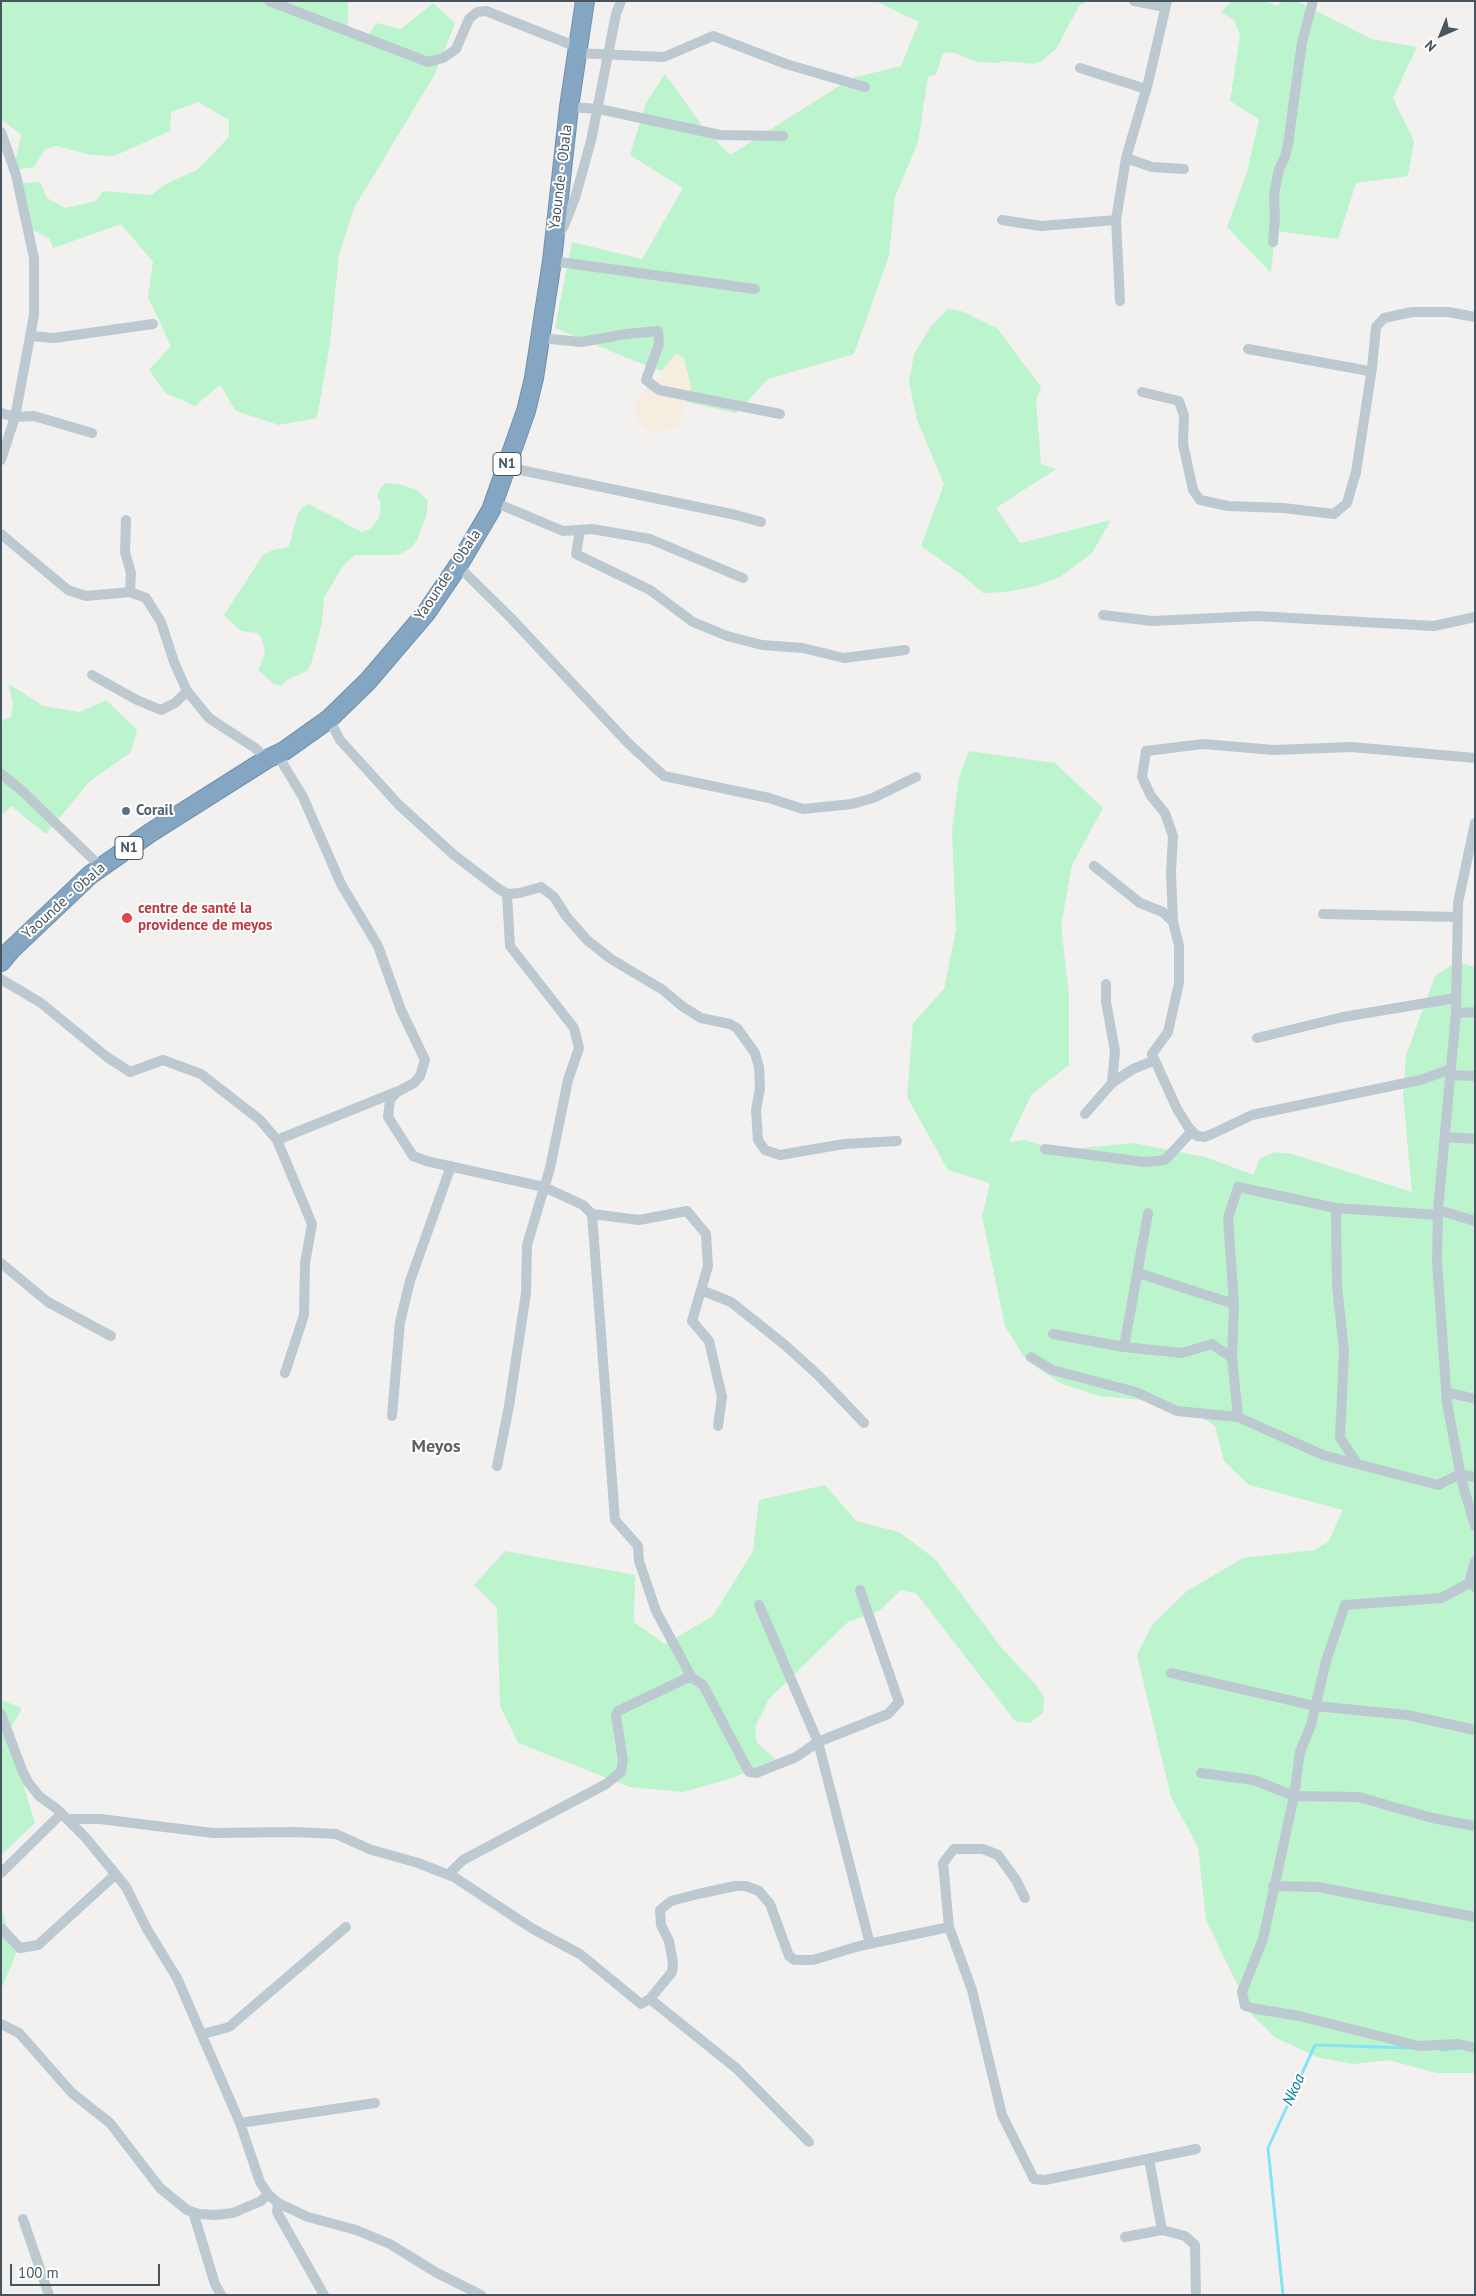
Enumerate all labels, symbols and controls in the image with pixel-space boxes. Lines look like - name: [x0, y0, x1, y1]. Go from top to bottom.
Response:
- north arrow: [1416, 10, 1466, 60]
- text: N: [1421, 36, 1440, 55]
- street label: Yaounde - Obala: [546, 123, 576, 231]
- road number: N1: [493, 452, 521, 476]
- street label: Yaounde - Obala: [411, 526, 485, 624]
- place label: Corail: [136, 802, 173, 820]
- marker: Corail: [120, 805, 132, 817]
- road number: N1: [115, 836, 143, 860]
- street label: Yaounde - Obala: [19, 859, 109, 943]
- place label: centre de santé la providence de meyos: [138, 900, 272, 935]
- marker: centre de santé la providence de meyos: [120, 911, 134, 925]
- district label: Meyos: [411, 1436, 461, 1458]
- water label: Nkoa: [1279, 2071, 1309, 2109]
- scale bar: [12, 2254, 162, 2286]
- text: 100 m: [18, 2263, 59, 2282]

